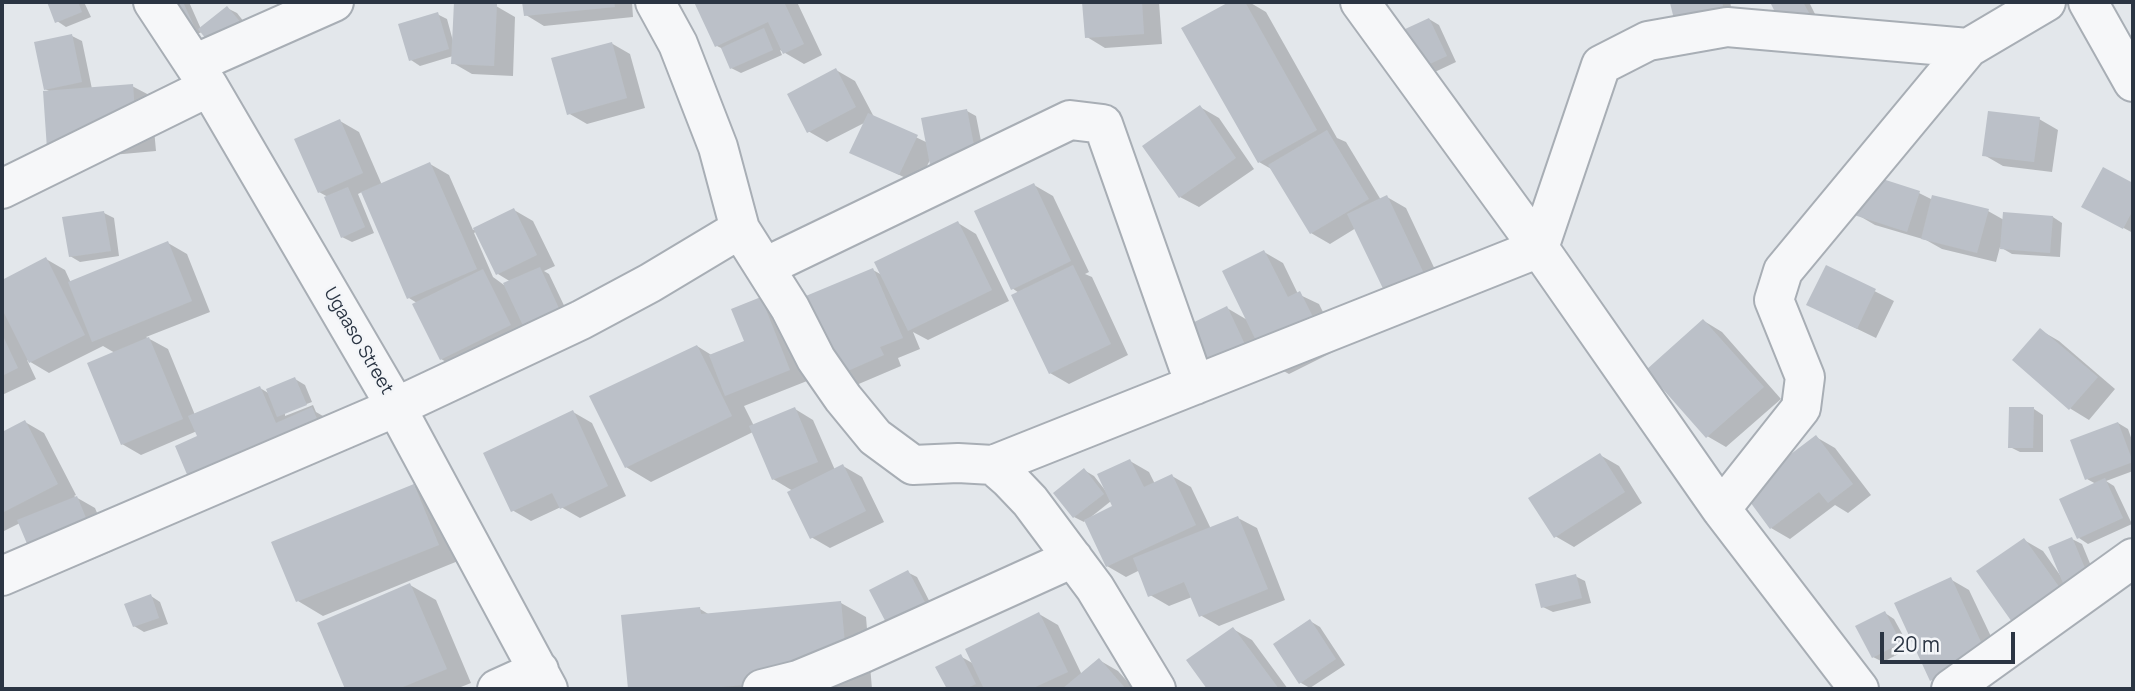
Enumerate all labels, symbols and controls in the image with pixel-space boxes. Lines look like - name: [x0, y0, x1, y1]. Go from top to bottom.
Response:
- street label: Ugaaso Street: [319, 284, 397, 398]
- scale bar: [1883, 618, 2018, 662]
- text: 20 m: [1893, 630, 1940, 658]

